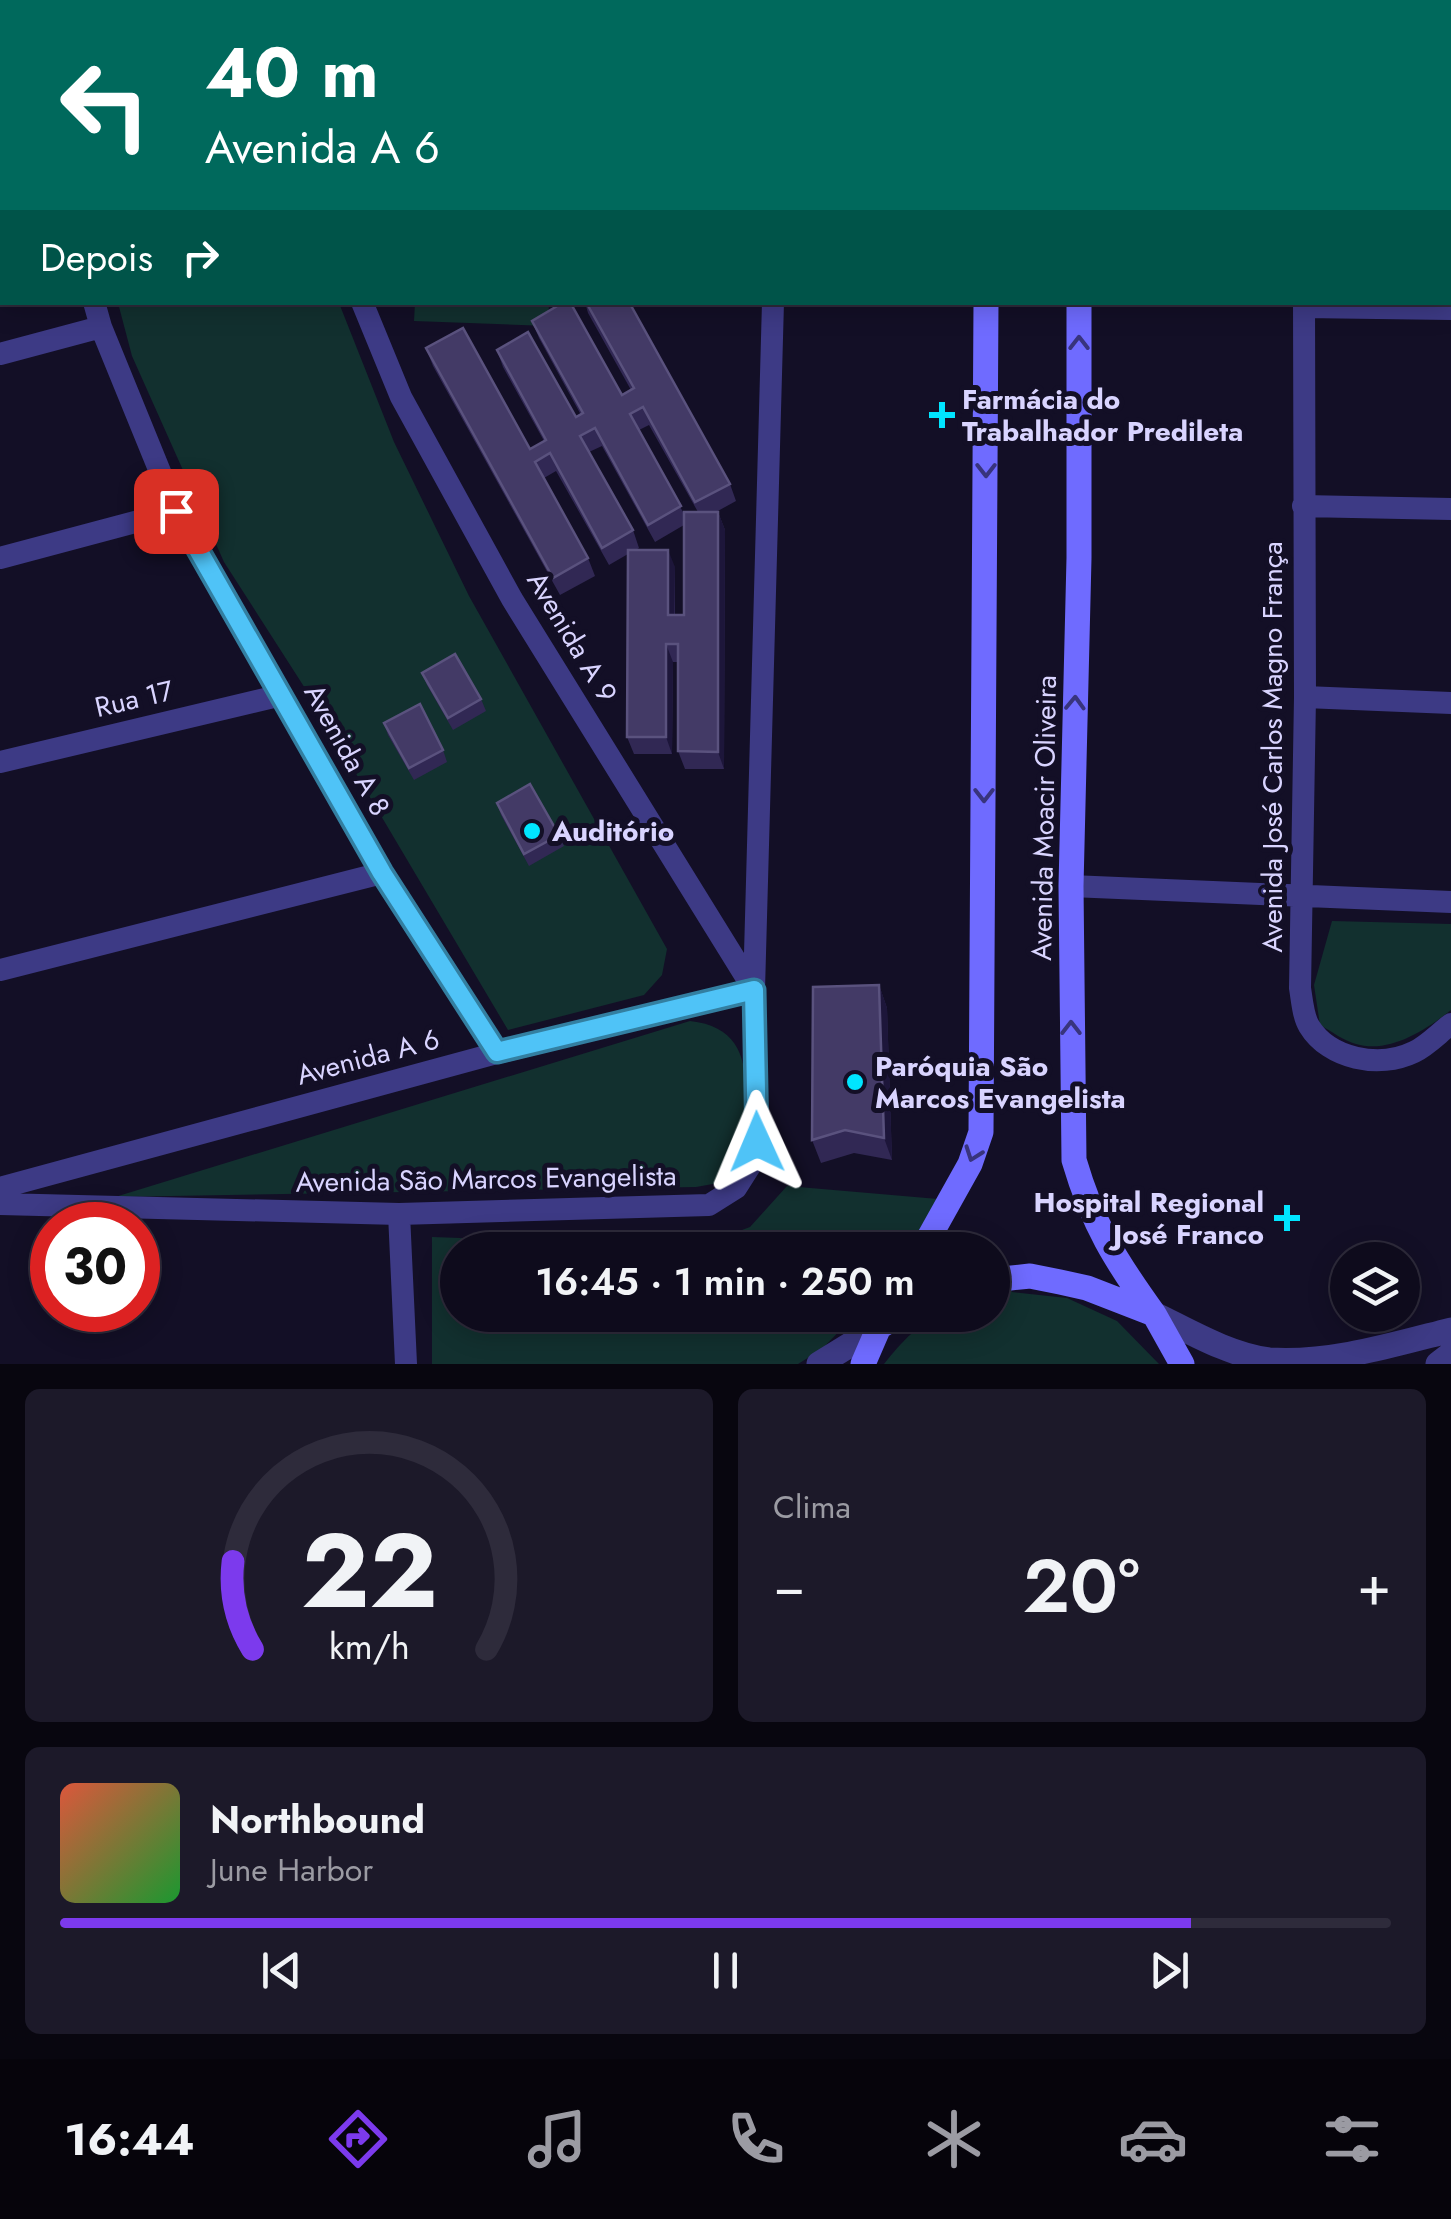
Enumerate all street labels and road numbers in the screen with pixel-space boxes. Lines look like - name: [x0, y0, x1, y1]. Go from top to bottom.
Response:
- street label: Avenida José Carlos Magno França: [1252, 541, 1293, 953]
- street label: Avenida A 9: [517, 564, 627, 710]
- street label: Rua 17: [91, 670, 178, 728]
- street label: Avenida Moacir Oliveira: [1021, 675, 1067, 961]
- street label: Avenida A 8: [294, 676, 400, 824]
- street label: Avenida A 6: [292, 1018, 444, 1096]
- street label: Avenida São Marcos Evangelista: [295, 1155, 677, 1203]

